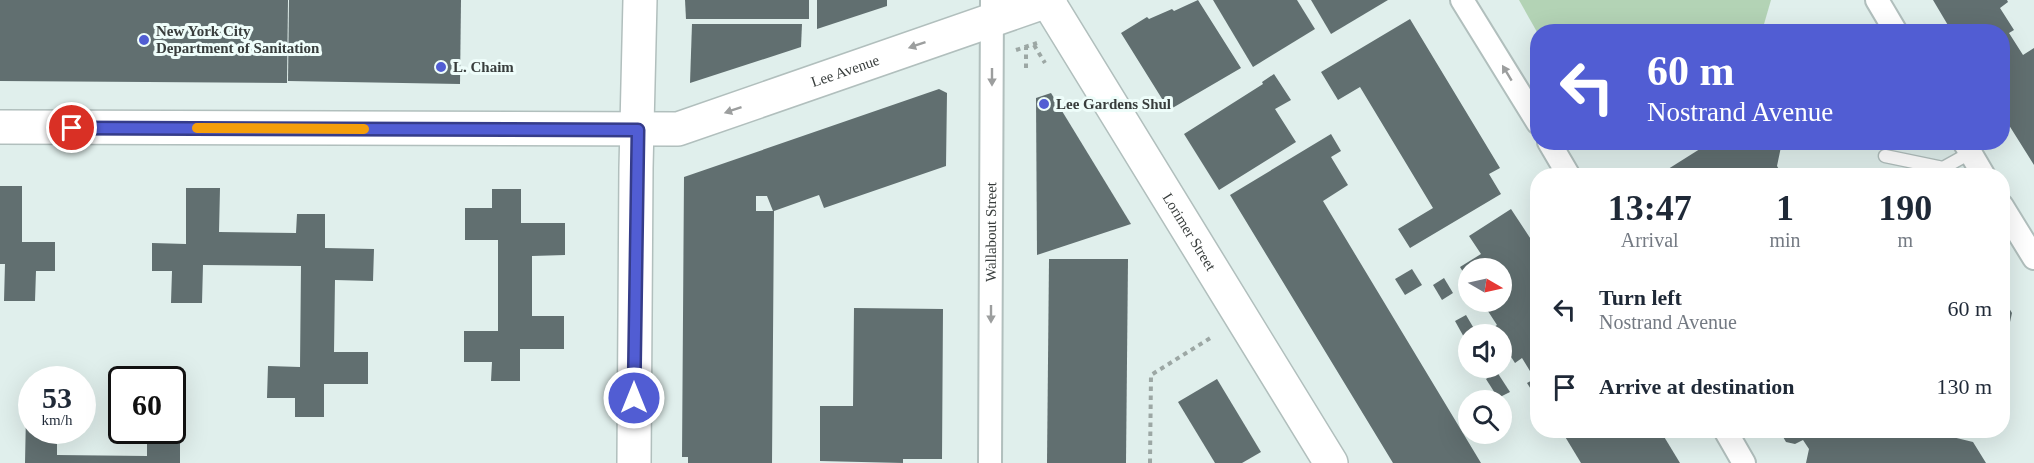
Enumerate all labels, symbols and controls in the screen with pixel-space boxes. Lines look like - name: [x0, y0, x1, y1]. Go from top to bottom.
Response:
- place label: New York City Department of Sanitation: [156, 23, 320, 56]
- marker: New York City Department of Sanitation: [137, 33, 151, 47]
- one-way arrow: [908, 41, 926, 51]
- icon: left: [1548, 48, 1626, 126]
- text: 60 m: [1647, 48, 1735, 94]
- street label: Lee Avenue: [809, 52, 882, 90]
- place label: L. Chaim: [453, 59, 514, 75]
- marker: L. Chaim: [434, 60, 448, 74]
- one-way arrow: [1502, 65, 1513, 81]
- one-way arrow: [987, 68, 997, 87]
- place label: Lee Gardens Shul: [1056, 96, 1171, 112]
- marker: Lee Gardens Shul: [1037, 97, 1051, 111]
- text: Nostrand Avenue: [1647, 97, 1833, 127]
- pin: [46, 102, 97, 153]
- one-way arrow: [724, 105, 742, 115]
- icon: arrive: [55, 111, 88, 144]
- street label: Wallabout Street: [983, 181, 999, 282]
- text: 13:47: [1608, 188, 1692, 228]
- text: 1: [1776, 188, 1794, 228]
- text: 190: [1878, 188, 1932, 228]
- street label: Lorimer Street: [1159, 190, 1219, 274]
- text: Arrival: [1621, 229, 1679, 251]
- text: min: [1769, 229, 1801, 251]
- text: m: [1898, 229, 1913, 251]
- north arrow: [1458, 258, 1512, 312]
- map controls: [1458, 258, 1512, 444]
- text: Turn left: [1599, 285, 1682, 310]
- icon: left: [1548, 293, 1581, 326]
- text: 60 m: [1947, 296, 1992, 321]
- one-way arrow: [986, 305, 996, 324]
- text: Nostrand Avenue: [1599, 311, 1737, 333]
- button: sound: [1458, 324, 1512, 378]
- speed limit sign: 60: [108, 366, 186, 444]
- position arrow: [602, 366, 666, 430]
- icon: arrive: [1548, 371, 1581, 404]
- text: Arrive at destination: [1599, 374, 1795, 399]
- text: 130 m: [1936, 374, 1992, 399]
- text: 53: [42, 381, 72, 414]
- button: search: [1458, 390, 1512, 444]
- text: km/h: [42, 412, 72, 428]

